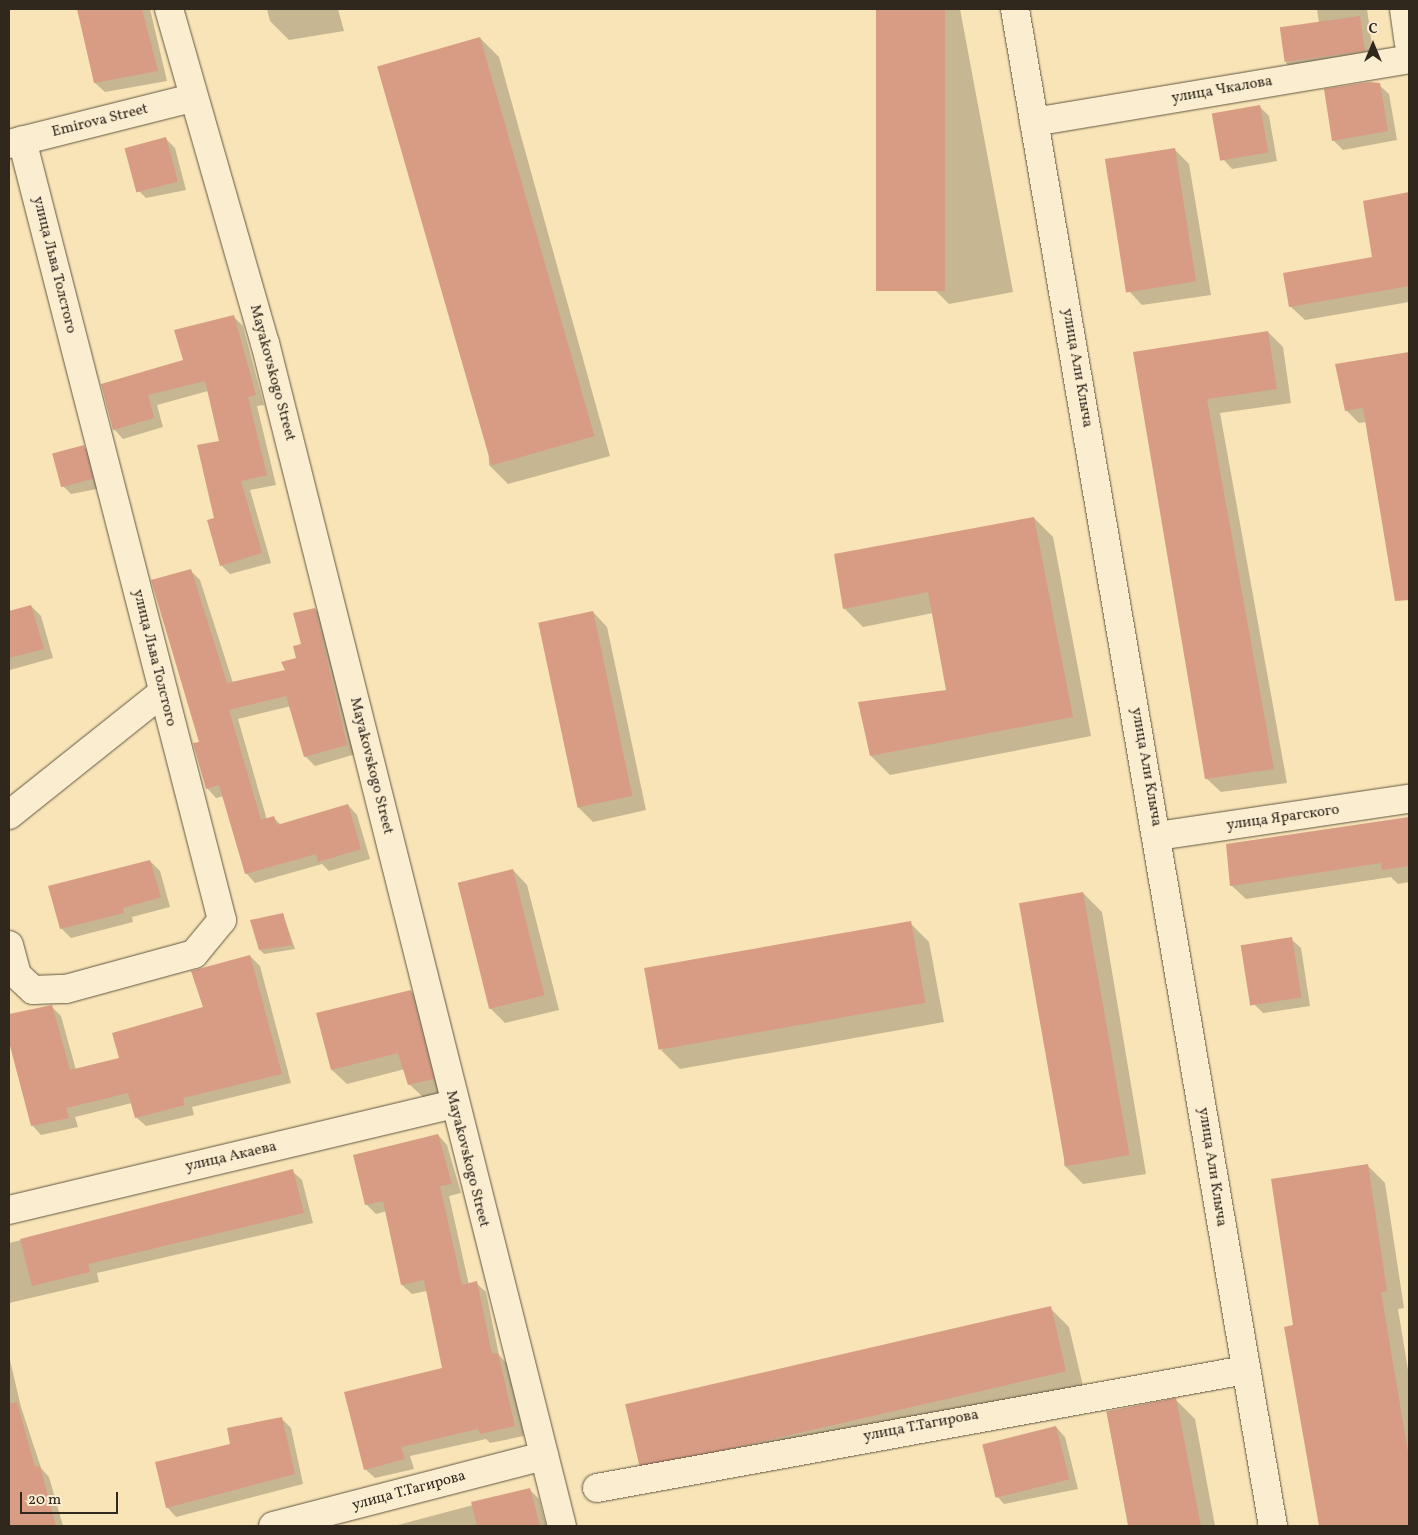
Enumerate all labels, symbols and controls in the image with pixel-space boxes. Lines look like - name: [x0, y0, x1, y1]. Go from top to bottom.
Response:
- north arrow: [1348, 20, 1398, 70]
- text: С: [1368, 20, 1378, 39]
- street label: улица Чкалова: [1170, 72, 1274, 108]
- street label: Emirova Street: [50, 100, 150, 142]
- street label: улица Льва Толстого: [28, 195, 80, 335]
- street label: Mayakovskogo Street: [245, 303, 299, 443]
- street label: улица Али Клыча: [1058, 307, 1096, 429]
- street label: улица Льва Толстого: [128, 588, 180, 728]
- street label: Mayakovskogo Street: [345, 696, 397, 836]
- street label: улица Али Клыча: [1127, 706, 1165, 828]
- street label: улица Ярагского: [1225, 801, 1341, 835]
- street label: Mayakovskogo Street: [441, 1089, 493, 1229]
- street label: улица Али Клыча: [1194, 1106, 1230, 1228]
- street label: улица Акаева: [184, 1138, 278, 1176]
- street label: улица Т.Тагирова: [862, 1406, 980, 1446]
- street label: улица Т.Тагирова: [350, 1467, 468, 1515]
- scale bar: [22, 1482, 120, 1514]
- text: 20 m: [28, 1490, 61, 1511]

